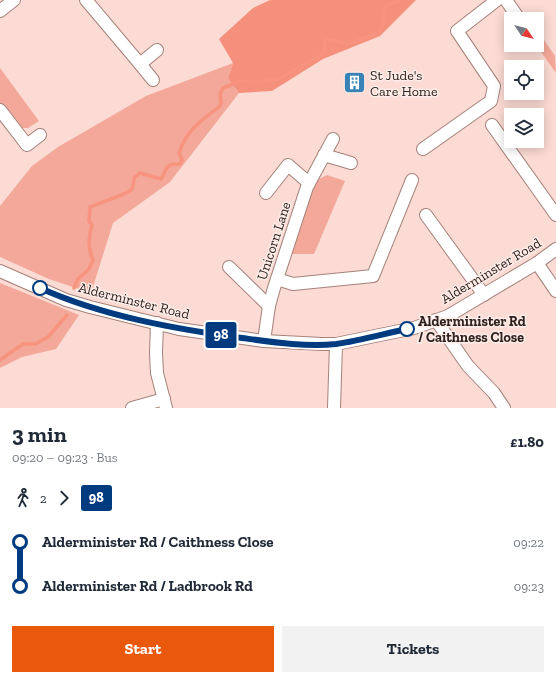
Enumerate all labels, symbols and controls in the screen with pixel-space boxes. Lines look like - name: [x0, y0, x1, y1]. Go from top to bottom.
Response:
- north arrow: [504, 12, 544, 52]
- map controls: [504, 12, 544, 148]
- button: locate: [504, 60, 544, 100]
- place label: St Jude's Care Home: [370, 67, 438, 100]
- building icon: St Jude's Care Home: [341, 70, 367, 96]
- button: layers: [504, 108, 544, 148]
- street label: Unicorn Lane: [253, 199, 295, 282]
- street label: Alderminster Road: [438, 234, 544, 308]
- street label: Alderminster Road: [77, 279, 192, 323]
- unlabelled marker: [32, 280, 48, 296]
- place label: Alderminister Rd / Caithness Close: [418, 313, 526, 346]
- marker: Alderminister Rd / Caithness Close: [399, 321, 415, 337]
- line badge: 98: [203, 322, 239, 348]
- text: 98: [213, 326, 229, 343]
- text: 3 min: [12, 421, 67, 448]
- text: £1.80: [510, 433, 544, 451]
- text: 09:20 – 09:23 · Bus: [12, 450, 117, 465]
- icon: walk: [12, 487, 34, 509]
- icon: forward: [53, 487, 75, 509]
- text: 98: [89, 489, 104, 506]
- text: 2: [40, 491, 47, 506]
- text: Alderminister Rd / Caithness Close: [42, 533, 274, 551]
- text: 09:22: [513, 535, 544, 550]
- text: Alderminister Rd / Ladbrook Rd: [42, 577, 253, 595]
- text: 09:23: [514, 579, 544, 594]
- button: Start: [12, 626, 274, 672]
- button: Tickets: [282, 626, 544, 672]

